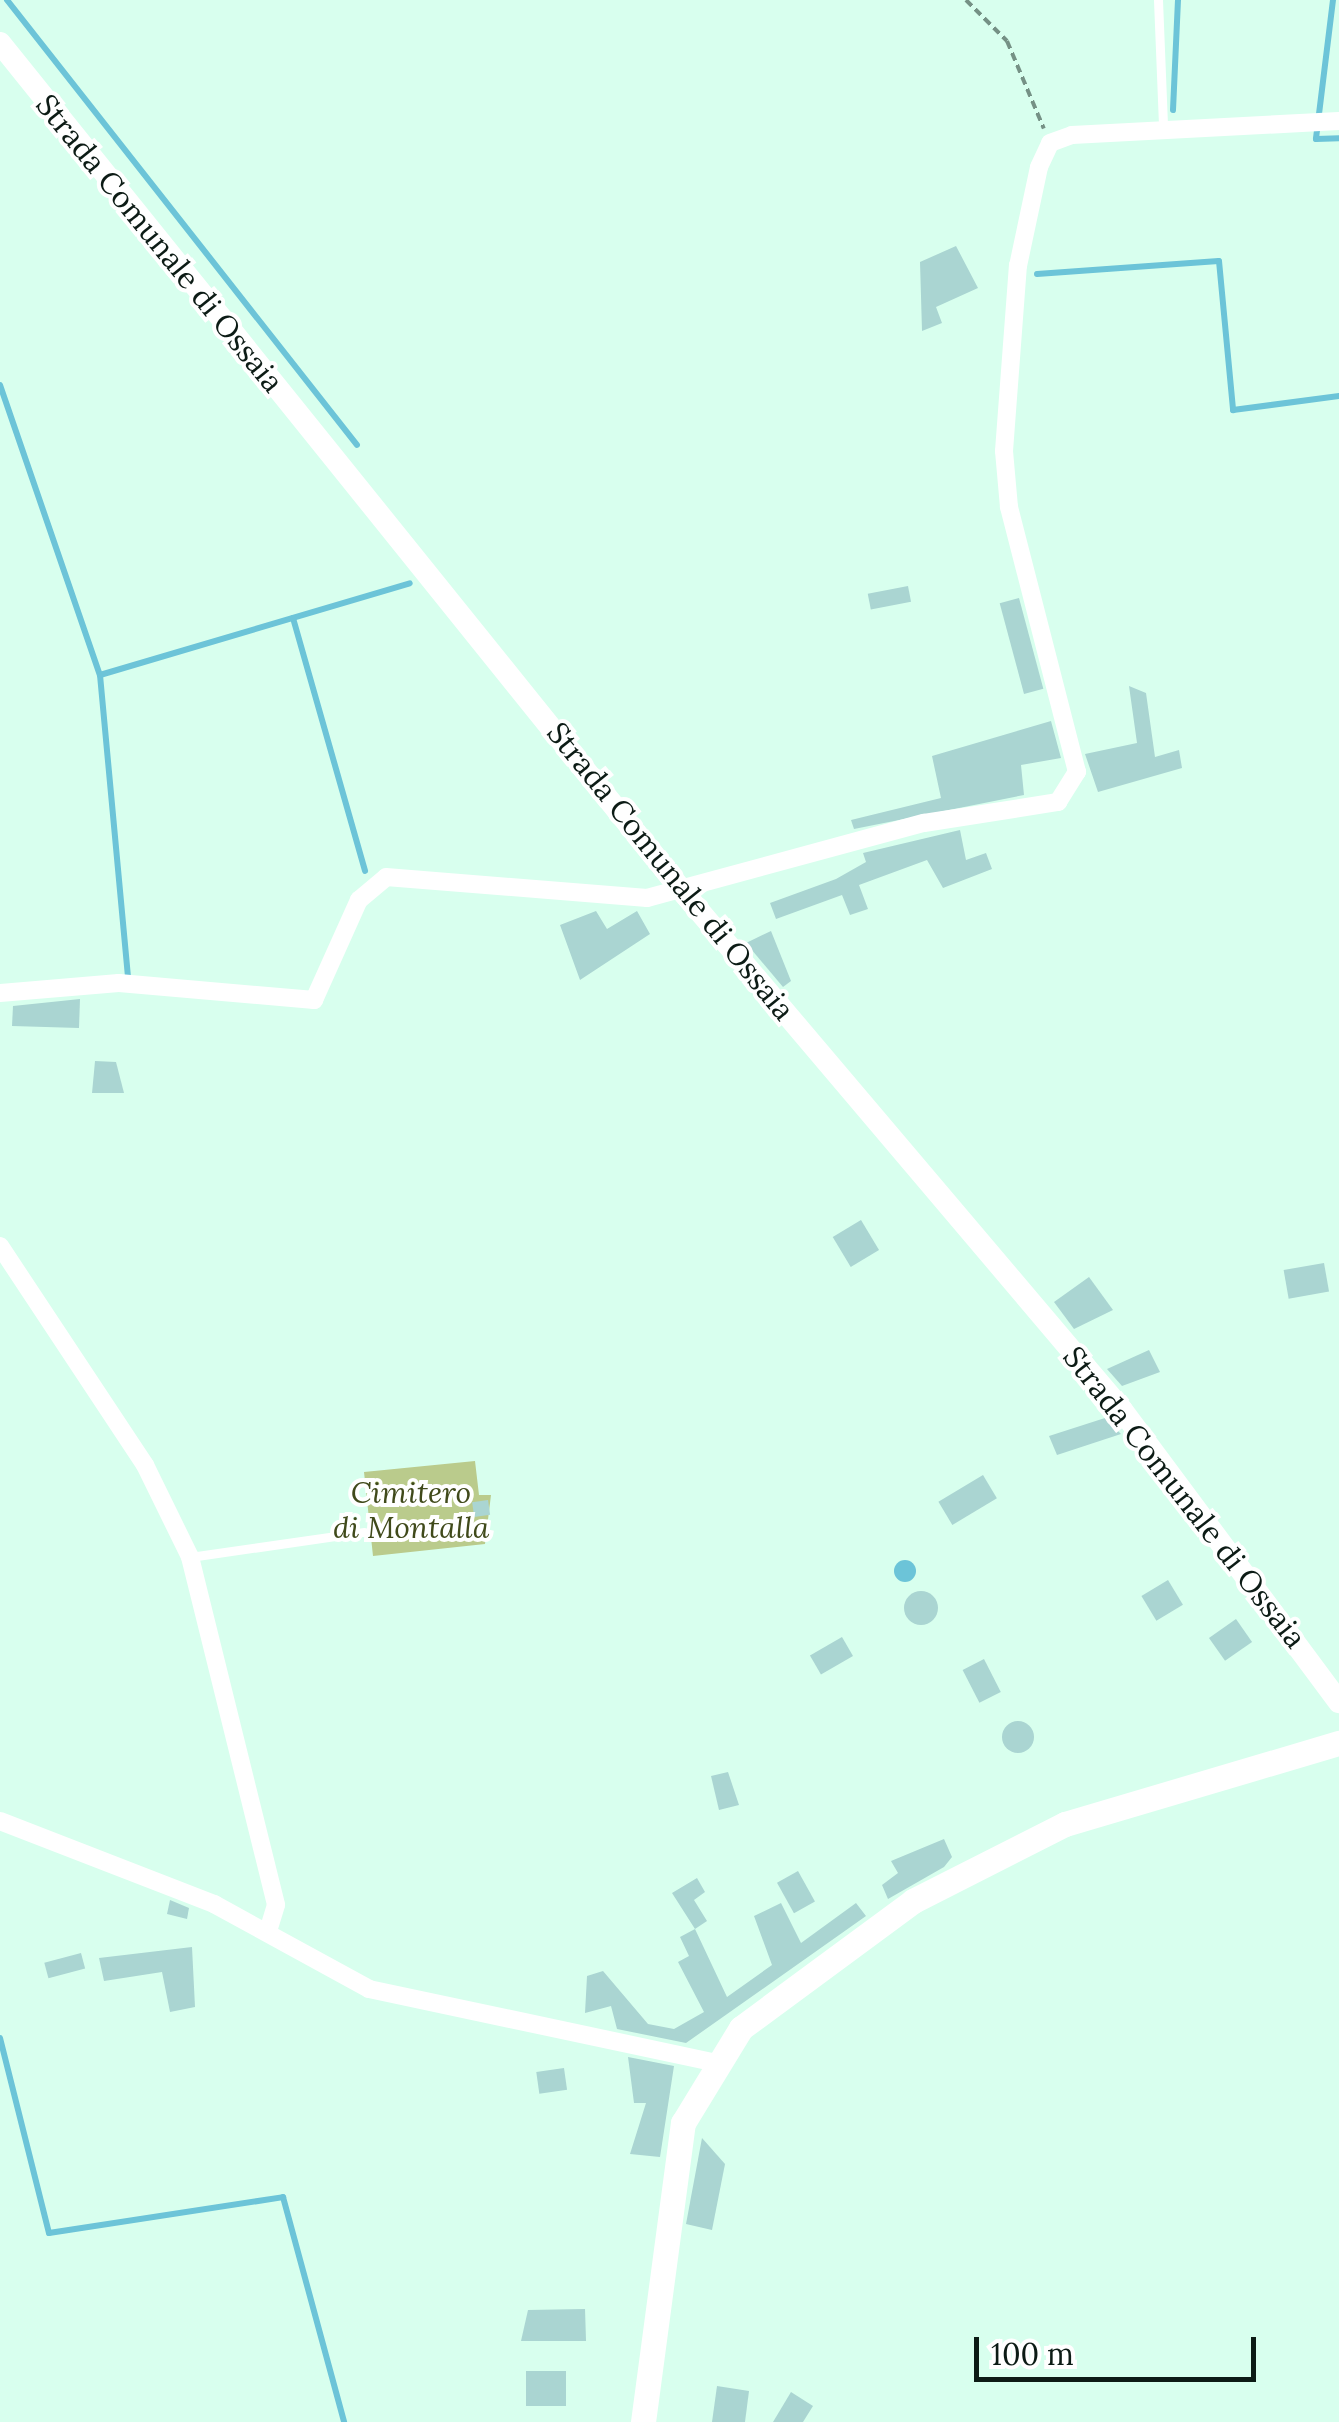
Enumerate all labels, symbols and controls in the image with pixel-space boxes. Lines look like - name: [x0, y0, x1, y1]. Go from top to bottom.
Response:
- street label: Strada Comunale di Ossaia: [29, 87, 291, 399]
- street label: Strada Comunale di Ossaia: [540, 715, 802, 1027]
- street label: Strada Comunale di Ossaia: [1056, 1339, 1314, 1655]
- park label: Cimitero di Montalla: [333, 1474, 489, 1544]
- scale bar: [979, 2317, 1262, 2379]
- text: 100 m: [991, 2335, 1074, 2373]

